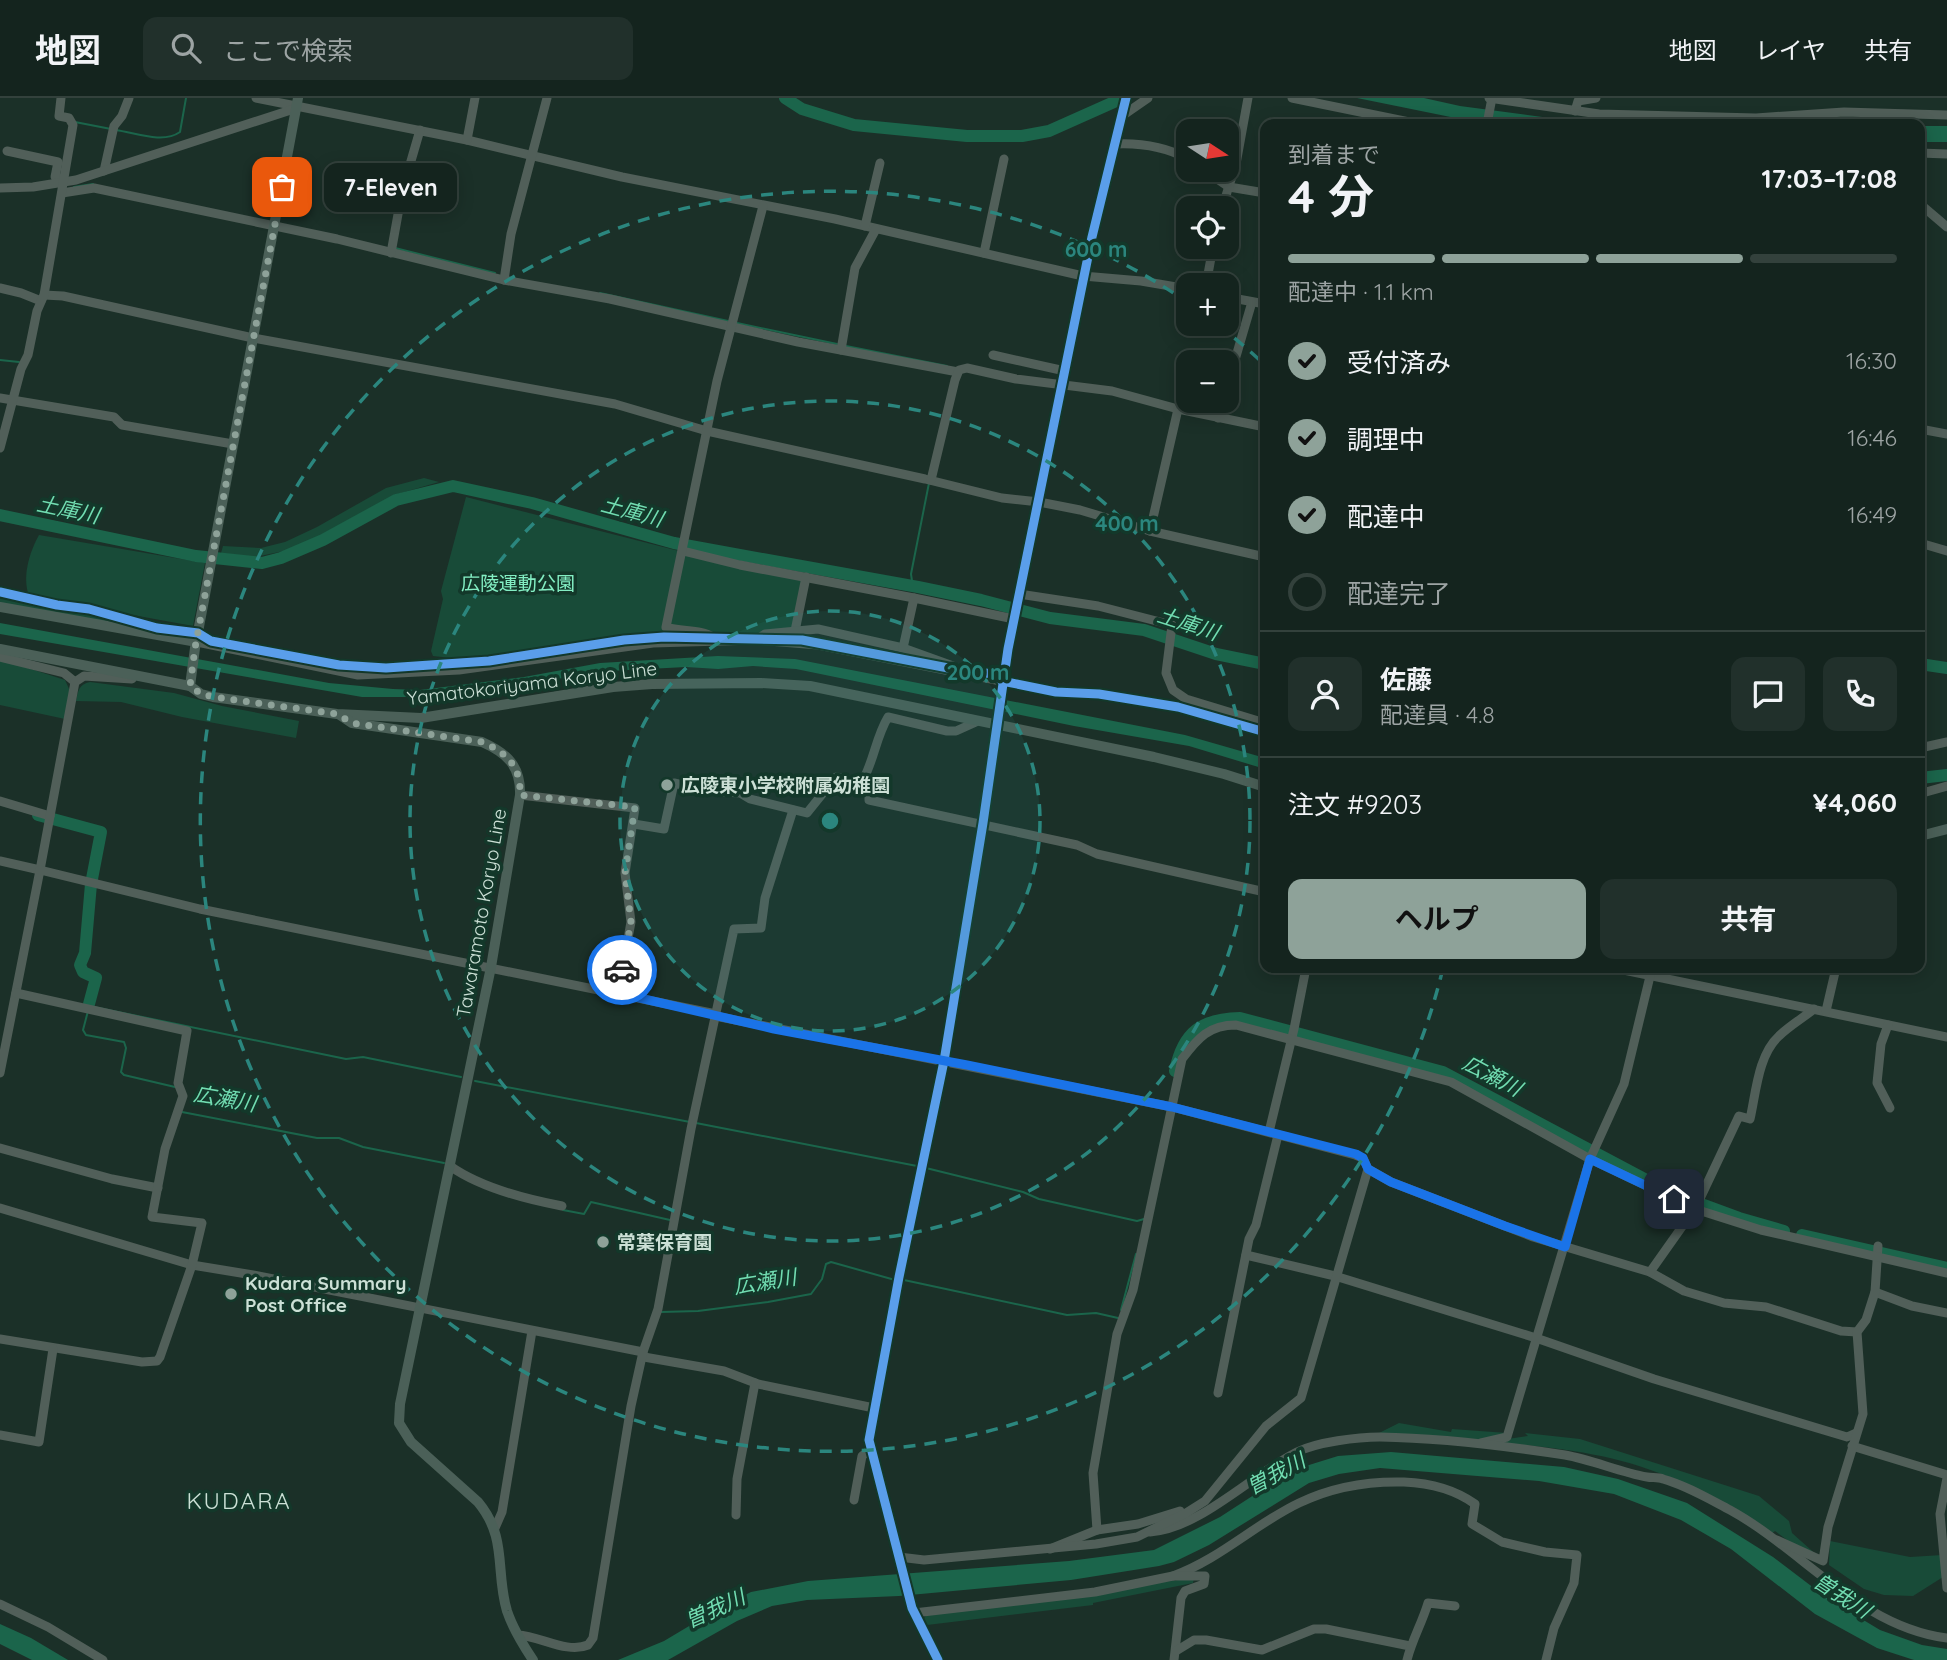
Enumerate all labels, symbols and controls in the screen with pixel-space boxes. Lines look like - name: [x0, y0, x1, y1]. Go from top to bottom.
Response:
- search box: [143, 17, 633, 80]
- text: 地図: [35, 29, 101, 70]
- icon: search: [167, 29, 205, 67]
- text: ここで検索: [223, 34, 353, 67]
- text: 地図: [1669, 35, 1717, 65]
- text: レイヤ: [1755, 35, 1826, 65]
- text: 共有: [1864, 35, 1912, 65]
- north arrow: [1176, 119, 1239, 182]
- map controls: [1176, 119, 1239, 413]
- text: 到着まで: [1288, 140, 1380, 169]
- pin: [252, 157, 312, 217]
- callout: 7-Eleven: [324, 162, 457, 212]
- text: 17:03–17:08: [1762, 162, 1897, 195]
- text: 4 分: [1288, 167, 1374, 225]
- icon: bag: [263, 168, 301, 206]
- text: 7-Eleven: [343, 173, 438, 202]
- button: locate: [1176, 196, 1239, 259]
- text: 600 m: [1065, 236, 1127, 262]
- button: +: [1176, 273, 1239, 336]
- text: 配達中 · 1.1 km: [1288, 277, 1434, 306]
- icon: check: [1288, 342, 1326, 380]
- text: 受付済み: [1347, 346, 1451, 379]
- text: 16:30: [1846, 346, 1897, 375]
- button: −: [1176, 350, 1239, 413]
- icon: check: [1288, 419, 1326, 457]
- text: 調理中: [1347, 423, 1425, 456]
- text: 16:46: [1847, 423, 1897, 452]
- water label: 土庫川: [35, 490, 104, 529]
- water label: 土庫川: [598, 490, 668, 532]
- icon: check: [1288, 496, 1326, 534]
- text: 配達中: [1347, 500, 1425, 533]
- text: 16:49: [1847, 500, 1897, 529]
- text: 400 m: [1095, 510, 1159, 536]
- park label: 広陵運動公園: [461, 571, 575, 595]
- text: 配達完了: [1347, 577, 1451, 610]
- water label: 土庫川: [1154, 601, 1224, 646]
- street label: Yamatokoriyama Koryo Line: [406, 656, 658, 710]
- button: person: [1288, 657, 1362, 731]
- button: chat: [1731, 657, 1805, 731]
- button: phone: [1823, 657, 1897, 731]
- text: 200 m: [947, 659, 1009, 685]
- text: 佐藤: [1380, 663, 1432, 696]
- text: 配達員 · 4.8: [1380, 700, 1495, 729]
- place label: 広陵東小学校附属幼稚園: [681, 773, 890, 797]
- marker: 広陵東小学校附属幼稚園: [659, 777, 675, 793]
- text: ¥4,060: [1813, 786, 1897, 819]
- text: 注文 #9203: [1288, 788, 1422, 821]
- street label: Tawaramoto Koryo Line: [451, 807, 511, 1019]
- centre of rings: [818, 809, 842, 833]
- button: ヘルプ: [1288, 879, 1586, 959]
- button: 共有: [1600, 879, 1897, 959]
- courier: [587, 935, 657, 1005]
- icon: car: [603, 951, 641, 989]
- water label: 広瀬川: [1459, 1049, 1528, 1102]
- water label: 広瀬川: [192, 1080, 260, 1117]
- pin: [1644, 1169, 1704, 1229]
- icon: home: [1655, 1180, 1693, 1218]
- place label: 常葉保育園: [617, 1230, 712, 1254]
- marker: 常葉保育園: [595, 1234, 611, 1250]
- water label: 広瀬川: [732, 1263, 800, 1299]
- place label: Kudara Summary Post Office: [245, 1271, 406, 1317]
- marker: Kudara Summary Post Office: [223, 1286, 239, 1302]
- water label: 曽我川: [1242, 1446, 1311, 1499]
- district label: KUDARA: [186, 1486, 292, 1515]
- water label: 曽我川: [1809, 1567, 1878, 1624]
- water label: 曽我川: [681, 1583, 750, 1633]

